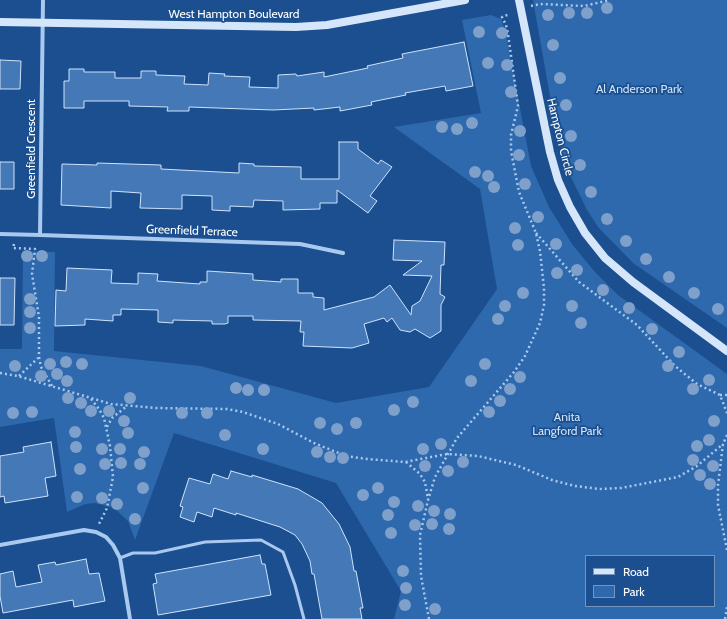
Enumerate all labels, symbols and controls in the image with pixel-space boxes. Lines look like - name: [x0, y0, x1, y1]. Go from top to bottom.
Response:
- street label: West Hampton Boulevard: [169, 7, 299, 21]
- park label: Al Anderson Park: [596, 82, 682, 96]
- street label: Hampton Circle: [543, 97, 577, 177]
- street label: Greenfield Crescent: [24, 99, 38, 199]
- street label: Greenfield Terrace: [146, 222, 238, 240]
- park label: Anita Langford Park: [532, 410, 602, 438]
- legend: [585, 555, 715, 607]
- text: Road: [623, 564, 649, 579]
- text: Park: [623, 584, 645, 599]

